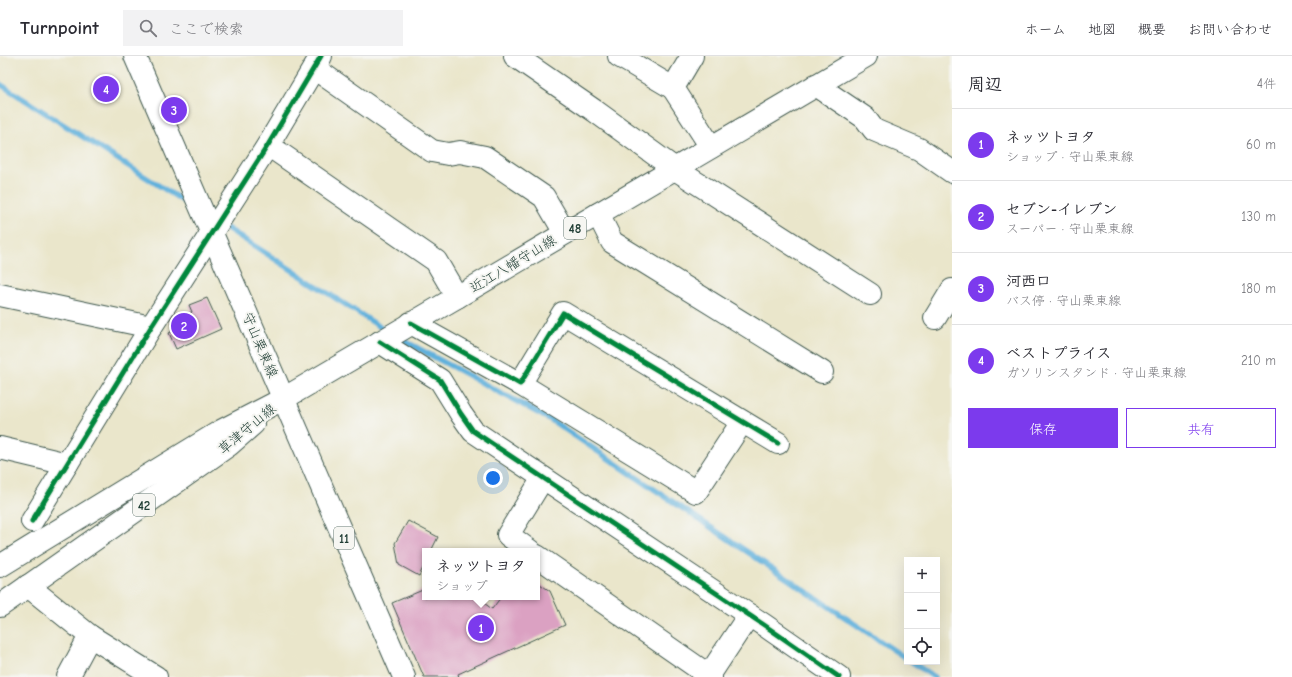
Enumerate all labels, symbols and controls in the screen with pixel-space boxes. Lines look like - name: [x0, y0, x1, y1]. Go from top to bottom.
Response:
- search box: [123, 10, 403, 46]
- text: Turnpoint: [20, 17, 99, 39]
- icon: search: [137, 17, 159, 39]
- text: ここで検索: [169, 20, 244, 38]
- text: ホーム: [1025, 21, 1066, 38]
- text: 地図: [1088, 21, 1116, 38]
- text: 概要: [1138, 21, 1166, 38]
- text: お問い合わせ: [1188, 21, 1272, 38]
- pin: 4: [93, 74, 119, 104]
- text: 周辺: [968, 75, 1002, 94]
- text: 4件: [1257, 76, 1276, 91]
- pin: 3: [161, 95, 187, 125]
- text: ネッツトヨタ: [1006, 128, 1095, 146]
- text: 1: [978, 137, 984, 152]
- text: 60 m: [1246, 137, 1276, 152]
- text: ショップ · 守山栗東線: [1006, 149, 1133, 164]
- text: セブン-イレブン: [1006, 200, 1117, 218]
- text: 2: [978, 209, 984, 224]
- text: 130 m: [1241, 209, 1276, 224]
- road number: 48: [564, 217, 586, 239]
- text: スーパー · 守山栗東線: [1006, 221, 1133, 236]
- street label: 近江八幡守山線: [467, 231, 559, 297]
- text: 河西口: [1006, 272, 1051, 290]
- text: 3: [978, 281, 984, 296]
- text: 180 m: [1241, 281, 1276, 296]
- text: バス停 · 守山栗東線: [1006, 293, 1121, 308]
- street label: 守山栗東線: [239, 309, 281, 381]
- pin: 2: [171, 311, 197, 341]
- text: ベストプライス: [1006, 344, 1111, 362]
- text: 4: [978, 353, 984, 368]
- text: 210 m: [1241, 353, 1276, 368]
- text: ガソリンスタンド · 守山栗東線: [1006, 365, 1186, 380]
- street label: 草津守山線: [215, 400, 279, 458]
- button: 保存: [968, 408, 1118, 448]
- button: 共有: [1126, 408, 1276, 448]
- your location: [483, 468, 503, 488]
- road number: 42: [133, 494, 155, 516]
- road number: 11: [334, 527, 354, 549]
- popup: [422, 548, 540, 600]
- text: ネッツトヨタ: [436, 557, 526, 575]
- map controls: [904, 557, 940, 665]
- button: +: [904, 557, 940, 593]
- text: ショップ: [436, 578, 488, 593]
- button: −: [904, 593, 940, 629]
- pin: 1: [468, 613, 494, 643]
- button: locate: [904, 629, 940, 665]

